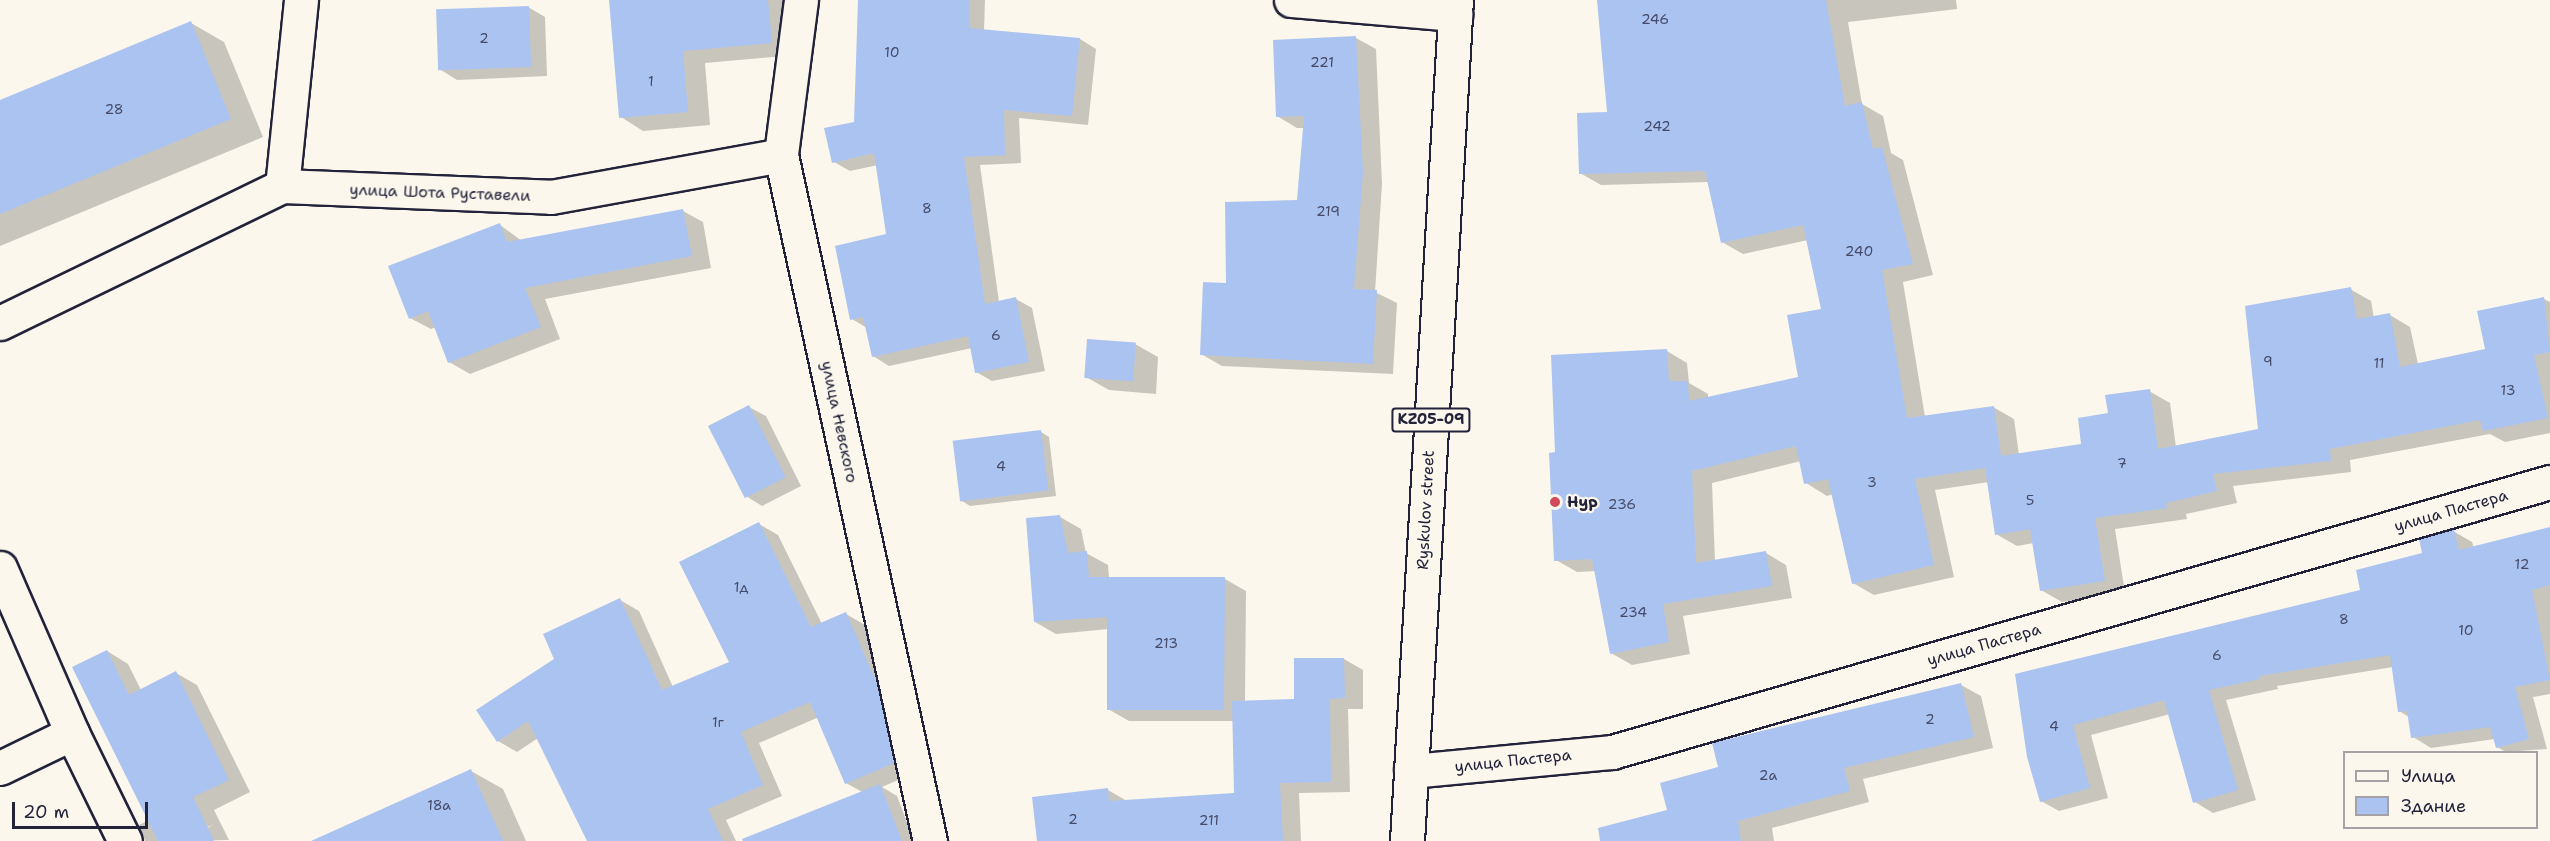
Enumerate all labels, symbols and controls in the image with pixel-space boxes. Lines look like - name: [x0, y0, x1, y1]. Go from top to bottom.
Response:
- house number: 246: [1641, 11, 1669, 27]
- house number: 2: [479, 30, 489, 46]
- house number: 10: [884, 44, 900, 60]
- house number: 221: [1310, 54, 1334, 70]
- house number: 1: [648, 73, 654, 89]
- house number: 28: [104, 101, 124, 117]
- house number: 242: [1643, 118, 1671, 134]
- street label: улица Шота Руставели: [349, 180, 531, 206]
- house number: 8: [922, 200, 932, 216]
- house number: 219: [1316, 203, 1340, 219]
- house number: 240: [1845, 243, 1873, 259]
- house number: 6: [991, 327, 1001, 343]
- house number: 9: [2263, 353, 2273, 369]
- house number: 11: [2373, 355, 2385, 371]
- street label: улица Невского: [817, 359, 861, 485]
- house number: 13: [2501, 382, 2515, 398]
- road number: KZ05-09: [1390, 408, 1472, 432]
- street label: Ryskulov street: [1413, 450, 1439, 570]
- house number: 7: [2117, 455, 2127, 471]
- house number: 4: [996, 458, 1006, 474]
- house number: 3: [1867, 474, 1877, 490]
- street label: улица Пастера: [2392, 486, 2510, 536]
- place label: Hyp: [1567, 492, 1598, 512]
- house number: 5: [2026, 492, 2034, 508]
- marker: Hyp: [1548, 495, 1562, 509]
- house number: 236: [1608, 496, 1636, 512]
- house number: 12: [2515, 556, 2529, 572]
- house number: 1д: [734, 579, 748, 595]
- house number: 234: [1619, 604, 1647, 620]
- house number: 8: [2339, 611, 2349, 627]
- street label: улица Пастера: [1925, 620, 2043, 670]
- house number: 10: [2458, 622, 2474, 638]
- house number: 213: [1154, 635, 1178, 651]
- house number: 6: [2212, 647, 2222, 663]
- house number: 2: [1925, 711, 1935, 727]
- house number: 1г: [712, 714, 724, 730]
- house number: 4: [2049, 718, 2059, 734]
- street label: улица Пастера: [1454, 745, 1572, 777]
- legend: [2343, 751, 2538, 829]
- text: Улица: [2401, 764, 2455, 788]
- house number: 2а: [1759, 767, 1777, 783]
- scale bar: [15, 790, 152, 828]
- text: Здание: [2401, 794, 2466, 818]
- house number: 18a: [427, 797, 451, 813]
- text: 20 m: [23, 800, 69, 824]
- house number: 2: [1068, 811, 1078, 827]
- house number: 211: [1199, 812, 1219, 828]

